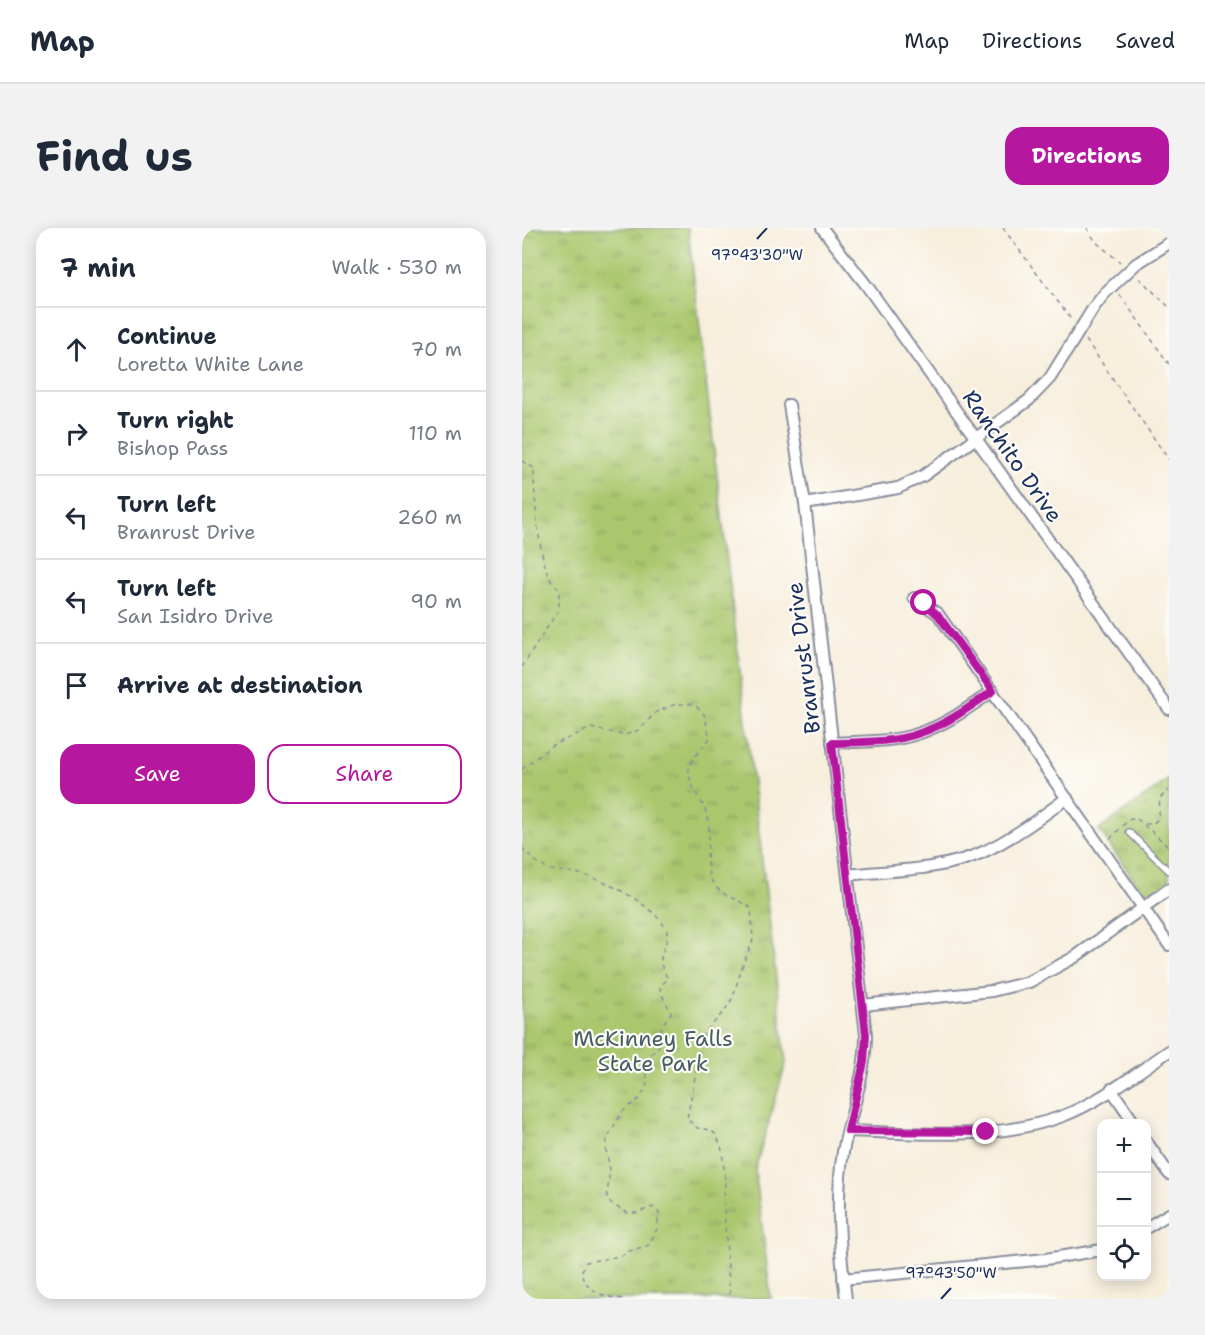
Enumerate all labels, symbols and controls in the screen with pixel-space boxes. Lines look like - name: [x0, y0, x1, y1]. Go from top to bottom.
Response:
- text: Map: [30, 22, 95, 60]
- text: Map: [904, 27, 949, 55]
- text: Directions: [982, 27, 1082, 55]
- text: Saved: [1115, 27, 1175, 55]
- button: Directions: [1005, 127, 1169, 185]
- text: Find us: [36, 128, 193, 184]
- text: 97°43'30"W: [711, 245, 803, 265]
- text: 7 min: [60, 250, 136, 285]
- text: Walk · 530 m: [331, 254, 462, 280]
- text: Continue: [117, 322, 217, 351]
- icon: ahead: [60, 333, 93, 366]
- text: 70 m: [410, 336, 462, 362]
- text: Loretta White Lane: [117, 351, 304, 377]
- street label: Ranchito Drive: [956, 384, 1069, 528]
- text: Turn right: [117, 406, 234, 435]
- icon: right: [60, 417, 93, 450]
- text: 110 m: [408, 420, 462, 446]
- text: Bishop Pass: [117, 435, 228, 461]
- text: Turn left: [117, 490, 216, 519]
- icon: left: [60, 501, 93, 534]
- text: 260 m: [397, 504, 462, 530]
- text: Branrust Drive: [117, 519, 256, 545]
- text: Turn left: [117, 574, 216, 603]
- street label: Branrust Drive: [780, 580, 827, 735]
- icon: left: [60, 585, 93, 618]
- text: 90 m: [410, 588, 462, 614]
- route start: [910, 589, 936, 615]
- text: San Isidro Drive: [117, 603, 274, 629]
- icon: arrive: [60, 669, 93, 702]
- text: Arrive at destination: [117, 671, 363, 700]
- button: Save: [60, 744, 255, 804]
- button: Share: [267, 744, 462, 804]
- park label: McKinney Falls State Park: [573, 1024, 733, 1078]
- route end: [972, 1118, 998, 1144]
- map controls: [1097, 1119, 1151, 1281]
- button: +: [1097, 1119, 1151, 1173]
- button: −: [1097, 1173, 1151, 1227]
- button: locate: [1097, 1227, 1151, 1281]
- text: 97°43'50"W: [905, 1263, 997, 1283]

